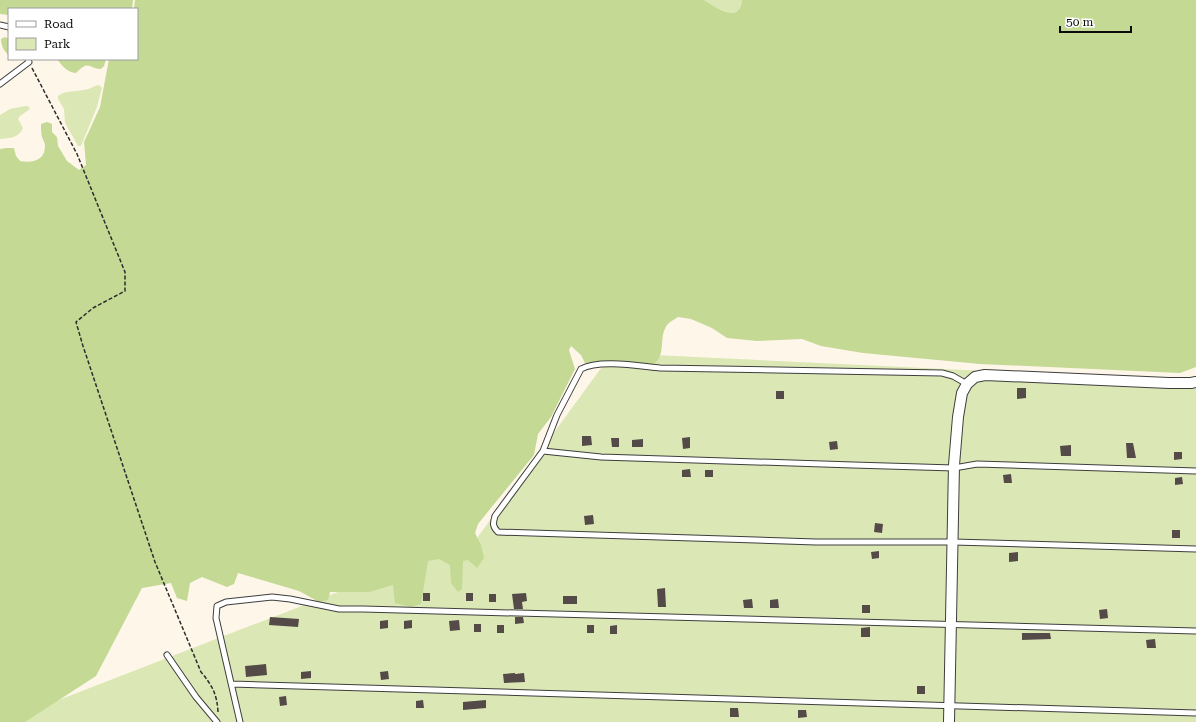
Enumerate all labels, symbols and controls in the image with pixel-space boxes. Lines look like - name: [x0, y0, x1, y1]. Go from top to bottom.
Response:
- legend: [8, 8, 138, 60]
- scale bar: [1060, 8, 1131, 34]
- text: 50 m: [1066, 15, 1093, 29]
- text: Road: [44, 17, 74, 31]
- text: Park: [44, 37, 71, 51]

